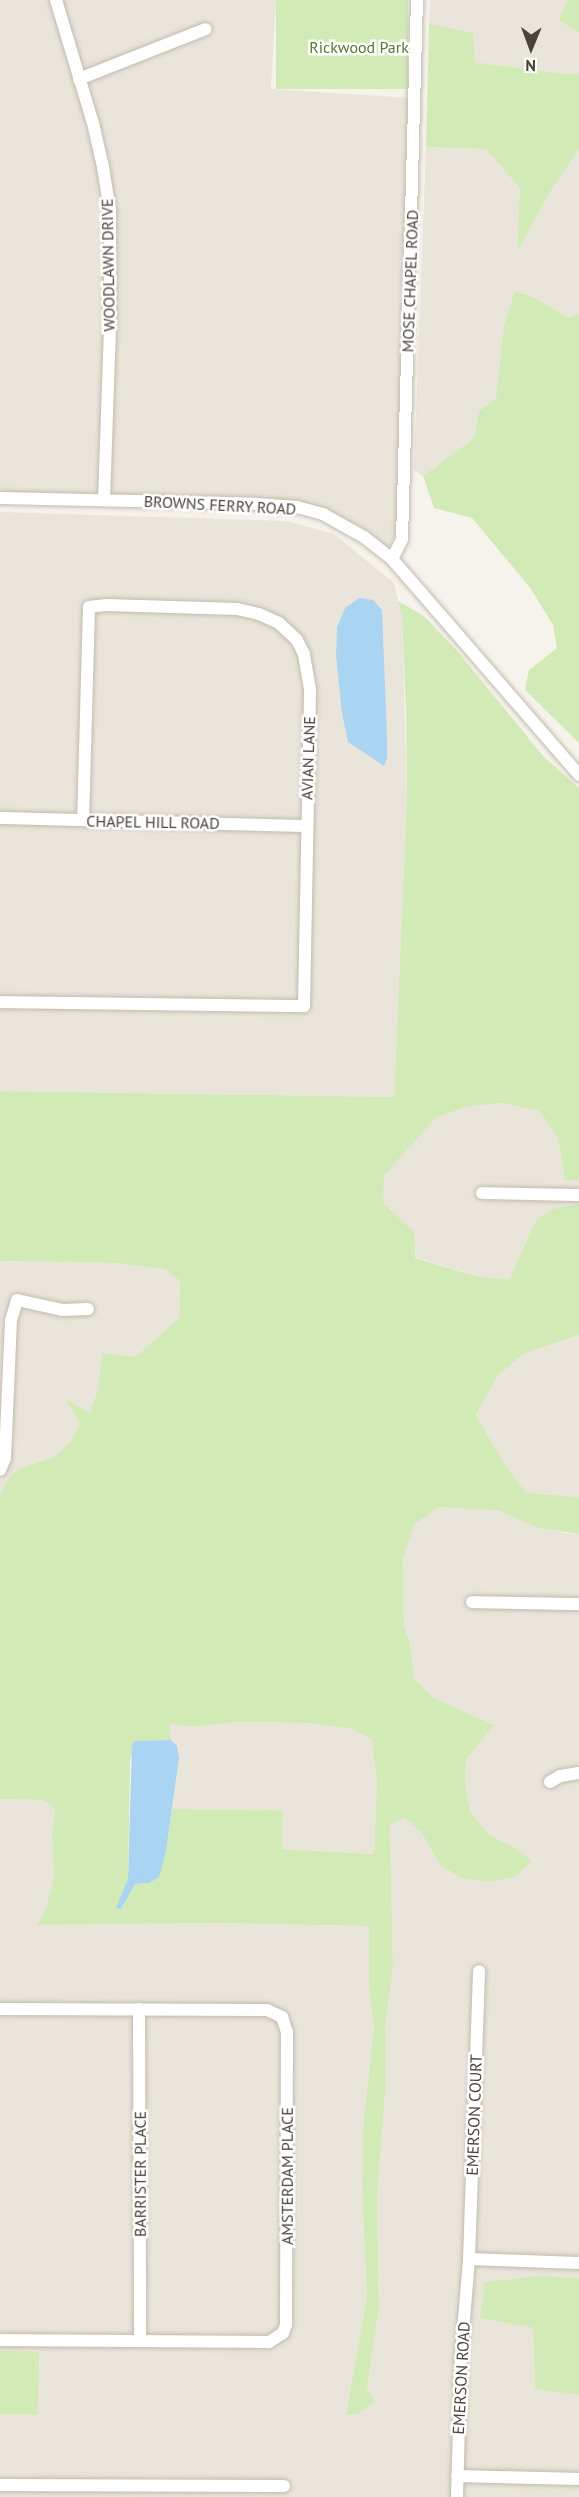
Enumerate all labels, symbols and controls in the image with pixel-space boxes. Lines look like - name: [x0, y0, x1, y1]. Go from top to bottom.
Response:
- north arrow: [501, 18, 561, 78]
- park label: Rickwood Park: [309, 37, 409, 57]
- text: N: [525, 56, 536, 76]
- street label: WOODLAWN DRIVE: [97, 198, 119, 332]
- street label: MOSE CHAPEL ROAD: [398, 209, 422, 353]
- street label: BROWNS FERRY ROAD: [143, 491, 297, 519]
- street label: AVIAN LANE: [297, 716, 319, 800]
- street label: CHAPEL HILL ROAD: [85, 811, 221, 833]
- street label: EMERSON COURT: [462, 2054, 486, 2176]
- street label: AMSTERDAM PLACE: [277, 2107, 297, 2245]
- street label: BARRISTER PLACE: [130, 2111, 150, 2237]
- street label: EMERSON ROAD: [448, 2321, 474, 2435]

